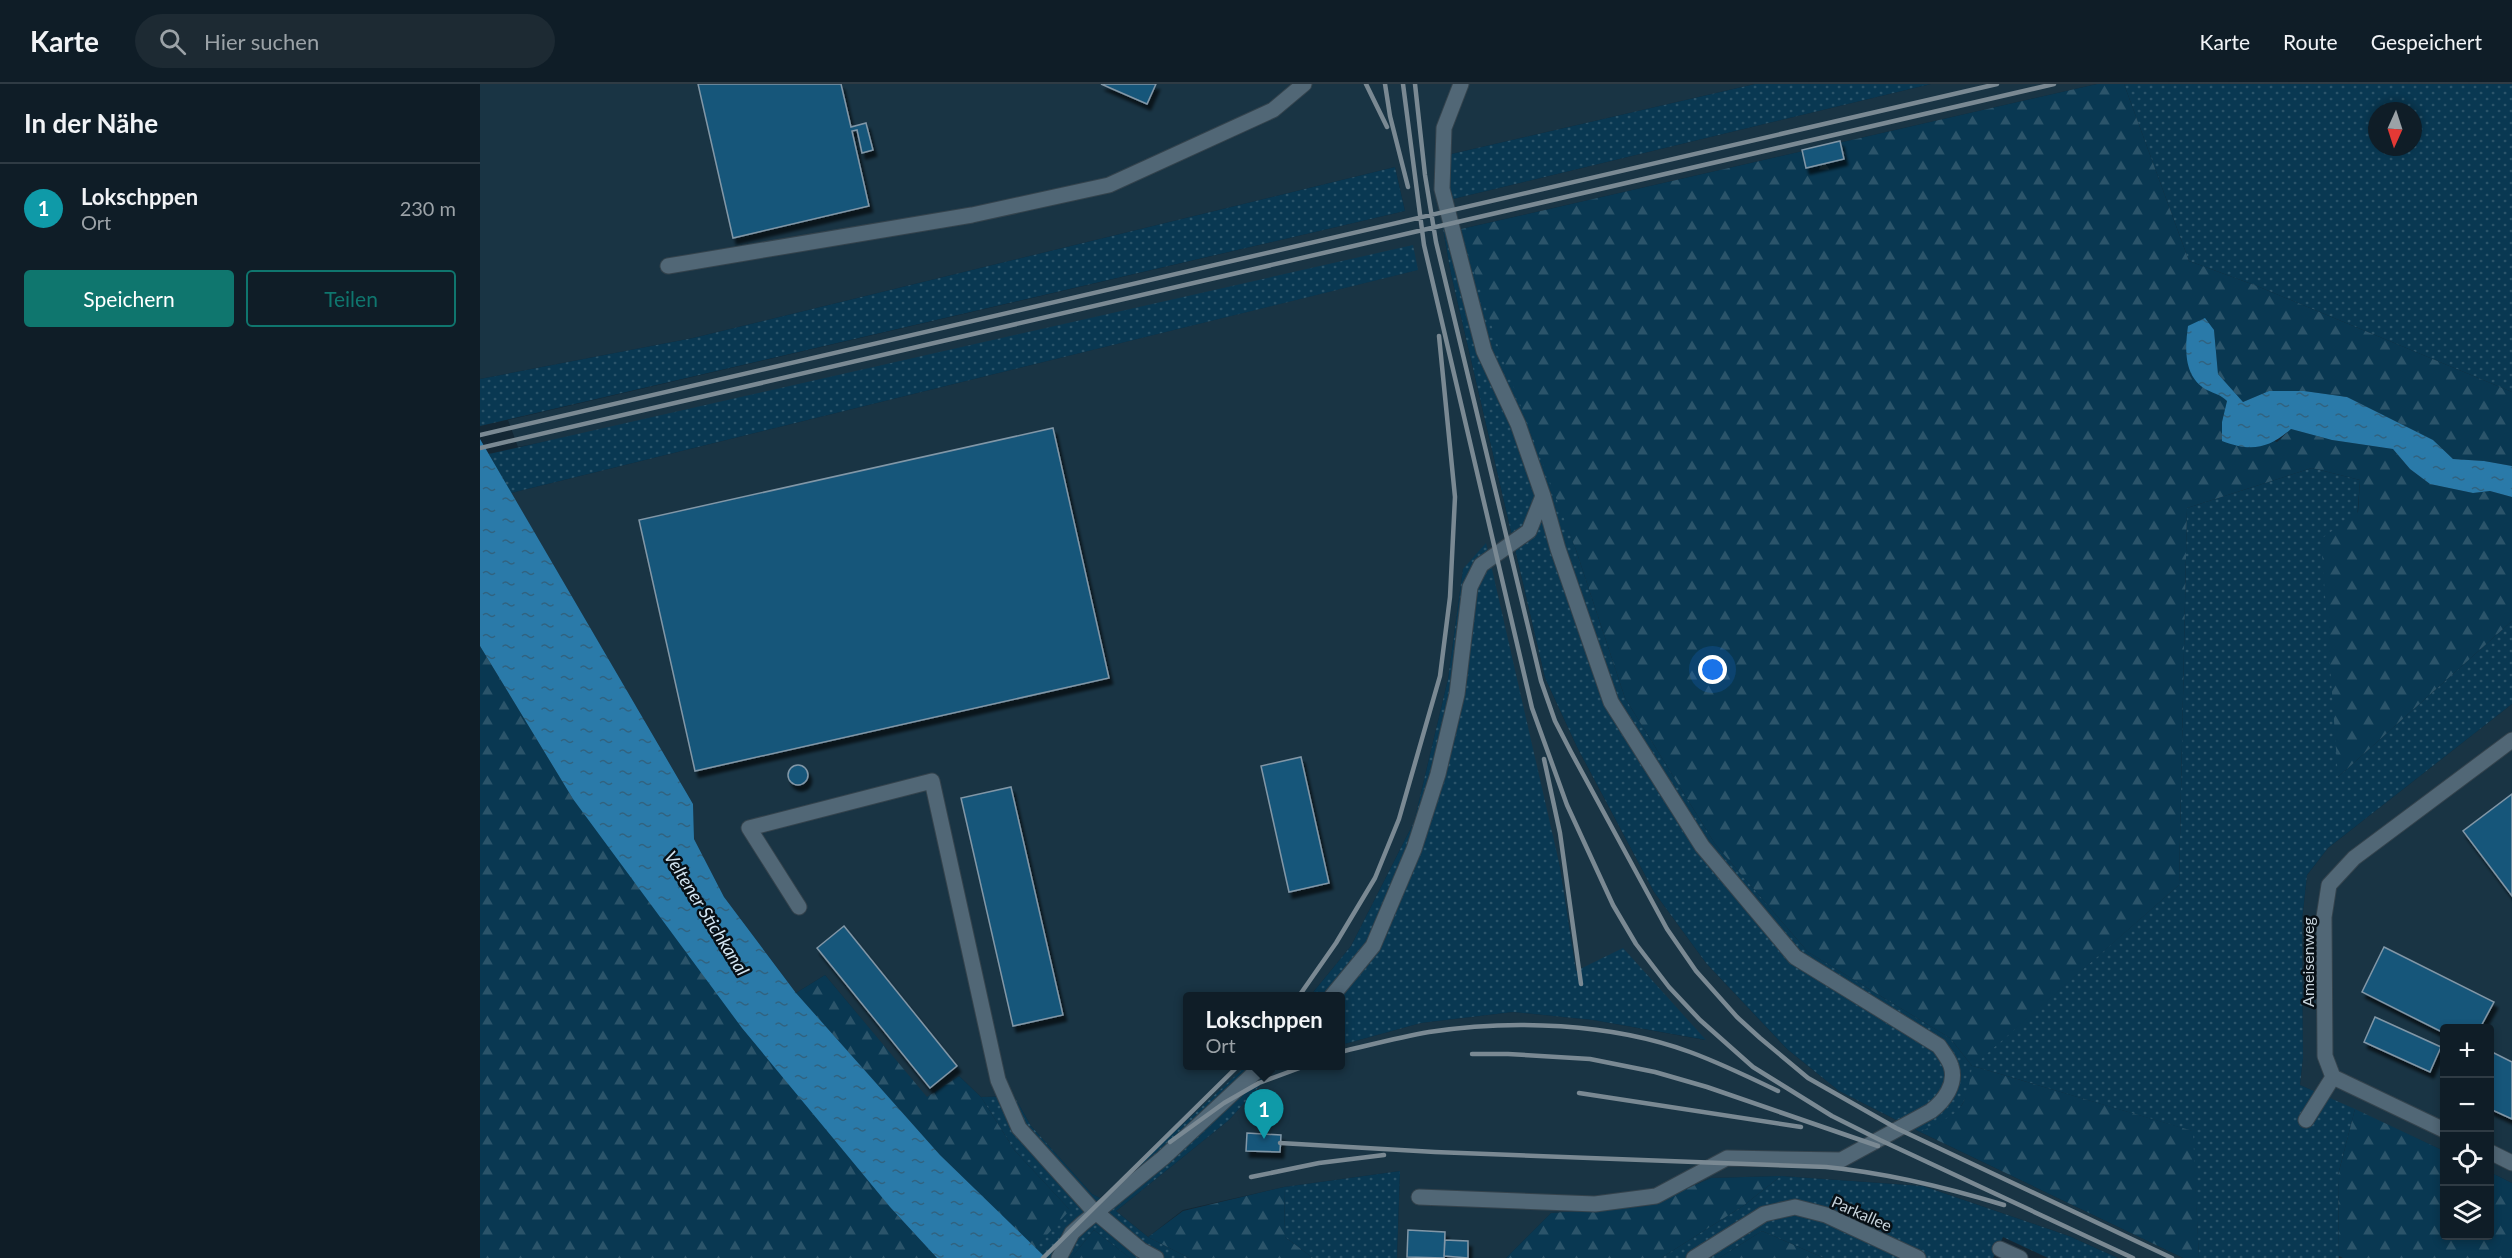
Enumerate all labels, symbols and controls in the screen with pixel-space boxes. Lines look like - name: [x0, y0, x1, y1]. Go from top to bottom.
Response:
- search box: [135, 14, 555, 68]
- text: Karte: [30, 24, 99, 58]
- icon: search: [156, 25, 189, 58]
- text: Hier suchen: [204, 28, 319, 55]
- text: Karte: [2200, 29, 2250, 54]
- text: Route: [2283, 29, 2338, 54]
- text: Gespeichert: [2371, 29, 2482, 54]
- north arrow: [2368, 102, 2422, 156]
- text: In der Nähe: [24, 107, 158, 139]
- text: Lokschppen: [81, 183, 198, 210]
- text: 1: [38, 196, 49, 220]
- text: 230 m: [400, 196, 456, 220]
- text: Ort: [81, 210, 111, 234]
- button: Speichern: [24, 270, 234, 327]
- button: Teilen: [246, 270, 456, 327]
- your location: [1698, 655, 1727, 684]
- water label: Veltener Stichkanal: [660, 847, 754, 979]
- street label: Ameisenweg: [2298, 917, 2317, 1007]
- popup: [1183, 992, 1345, 1070]
- text: Lokschppen: [1205, 1006, 1323, 1033]
- map controls: [2440, 1024, 2494, 1240]
- button: +: [2440, 1024, 2494, 1078]
- text: Ort: [1205, 1033, 1236, 1057]
- button: −: [2440, 1078, 2494, 1132]
- pin: 1: [1244, 1090, 1284, 1139]
- button: locate: [2440, 1132, 2494, 1186]
- button: layers: [2440, 1186, 2494, 1240]
- street label: Parkallee: [1829, 1191, 1895, 1235]

